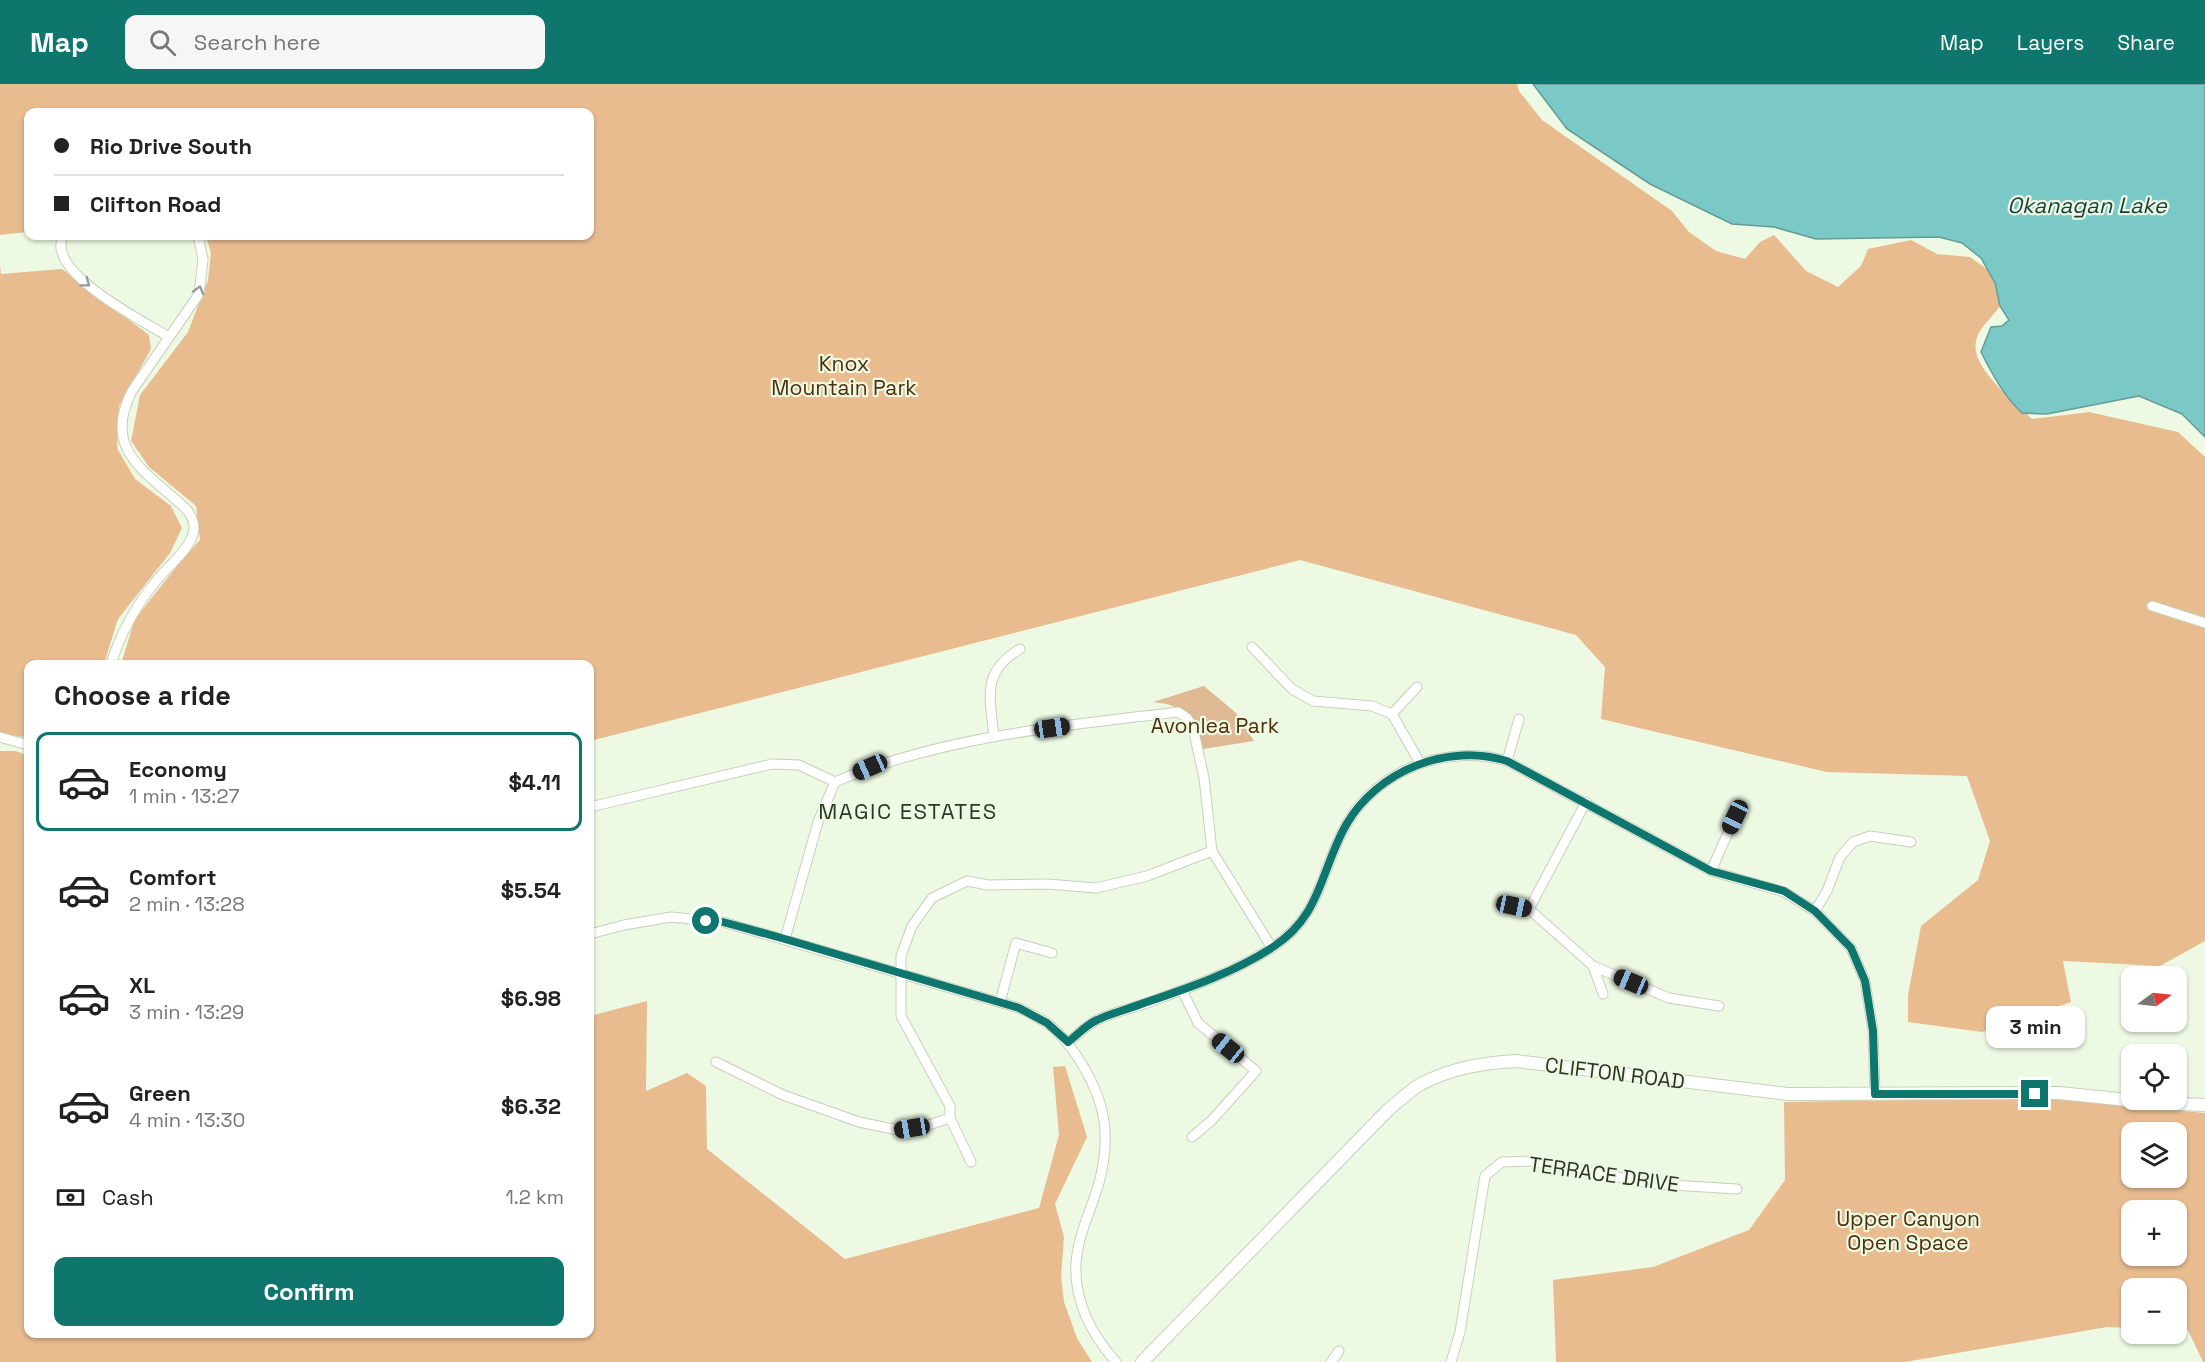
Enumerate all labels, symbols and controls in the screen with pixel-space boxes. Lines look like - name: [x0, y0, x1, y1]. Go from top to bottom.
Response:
- search box: [125, 15, 545, 69]
- text: Map: [30, 24, 89, 60]
- icon: search: [146, 26, 179, 59]
- text: Search here: [194, 28, 321, 56]
- text: Map: [1940, 29, 1984, 56]
- text: Layers: [2017, 29, 2084, 56]
- text: Share: [2117, 29, 2175, 56]
- text: Rio Drive South: [90, 132, 252, 160]
- text: Clifton Road: [90, 190, 221, 218]
- water label: Okanagan Lake: [2007, 191, 2168, 219]
- one-way arrow: [79, 276, 90, 287]
- one-way arrow: [192, 285, 204, 296]
- park label: Knox Mountain Park: [771, 350, 917, 401]
- text: Choose a ride: [54, 678, 231, 713]
- park label: Avonlea Park: [1151, 712, 1279, 739]
- car: [1033, 717, 1071, 739]
- car: [850, 751, 890, 783]
- icon: car: [57, 755, 111, 809]
- text: Economy: [129, 755, 227, 783]
- text: $4.11: [508, 768, 561, 796]
- text: 1 min · 13:27: [129, 783, 240, 809]
- district label: MAGIC ESTATES: [818, 797, 998, 825]
- car: [1719, 797, 1751, 837]
- icon: car: [57, 863, 111, 917]
- text: Comfort: [129, 863, 217, 891]
- text: $5.54: [501, 876, 561, 904]
- text: 2 min · 13:28: [129, 891, 245, 917]
- car: [1495, 893, 1533, 919]
- route start: [692, 907, 719, 934]
- north arrow: [2121, 966, 2187, 1032]
- map controls: [2121, 966, 2187, 1344]
- car: [1611, 967, 1651, 997]
- icon: car: [57, 971, 111, 1025]
- text: XL: [129, 971, 155, 999]
- text: $6.98: [501, 984, 561, 1012]
- text: 3 min · 13:29: [129, 999, 244, 1025]
- callout: 3 min: [1986, 1007, 2084, 1049]
- text: 3 min: [2010, 1014, 2061, 1040]
- car: [1208, 1030, 1248, 1066]
- button: locate: [2121, 1044, 2187, 1110]
- street label: CLIFTON ROAD: [1543, 1051, 1687, 1095]
- icon: car: [57, 1079, 111, 1133]
- text: Green: [129, 1079, 191, 1107]
- route end: [2021, 1080, 2048, 1107]
- text: $6.32: [501, 1092, 561, 1120]
- text: 4 min · 13:30: [129, 1107, 245, 1133]
- car: [893, 1116, 931, 1140]
- button: layers: [2121, 1122, 2187, 1188]
- street label: TERRACE DRIVE: [1527, 1150, 1681, 1198]
- icon: cash: [54, 1181, 87, 1214]
- text: Cash: [102, 1183, 154, 1211]
- text: 1.2 km: [505, 1184, 564, 1210]
- button: +: [2121, 1200, 2187, 1266]
- park label: Upper Canyon Open Space: [1836, 1205, 1980, 1256]
- button: Confirm: [54, 1257, 564, 1326]
- button: −: [2121, 1278, 2187, 1344]

